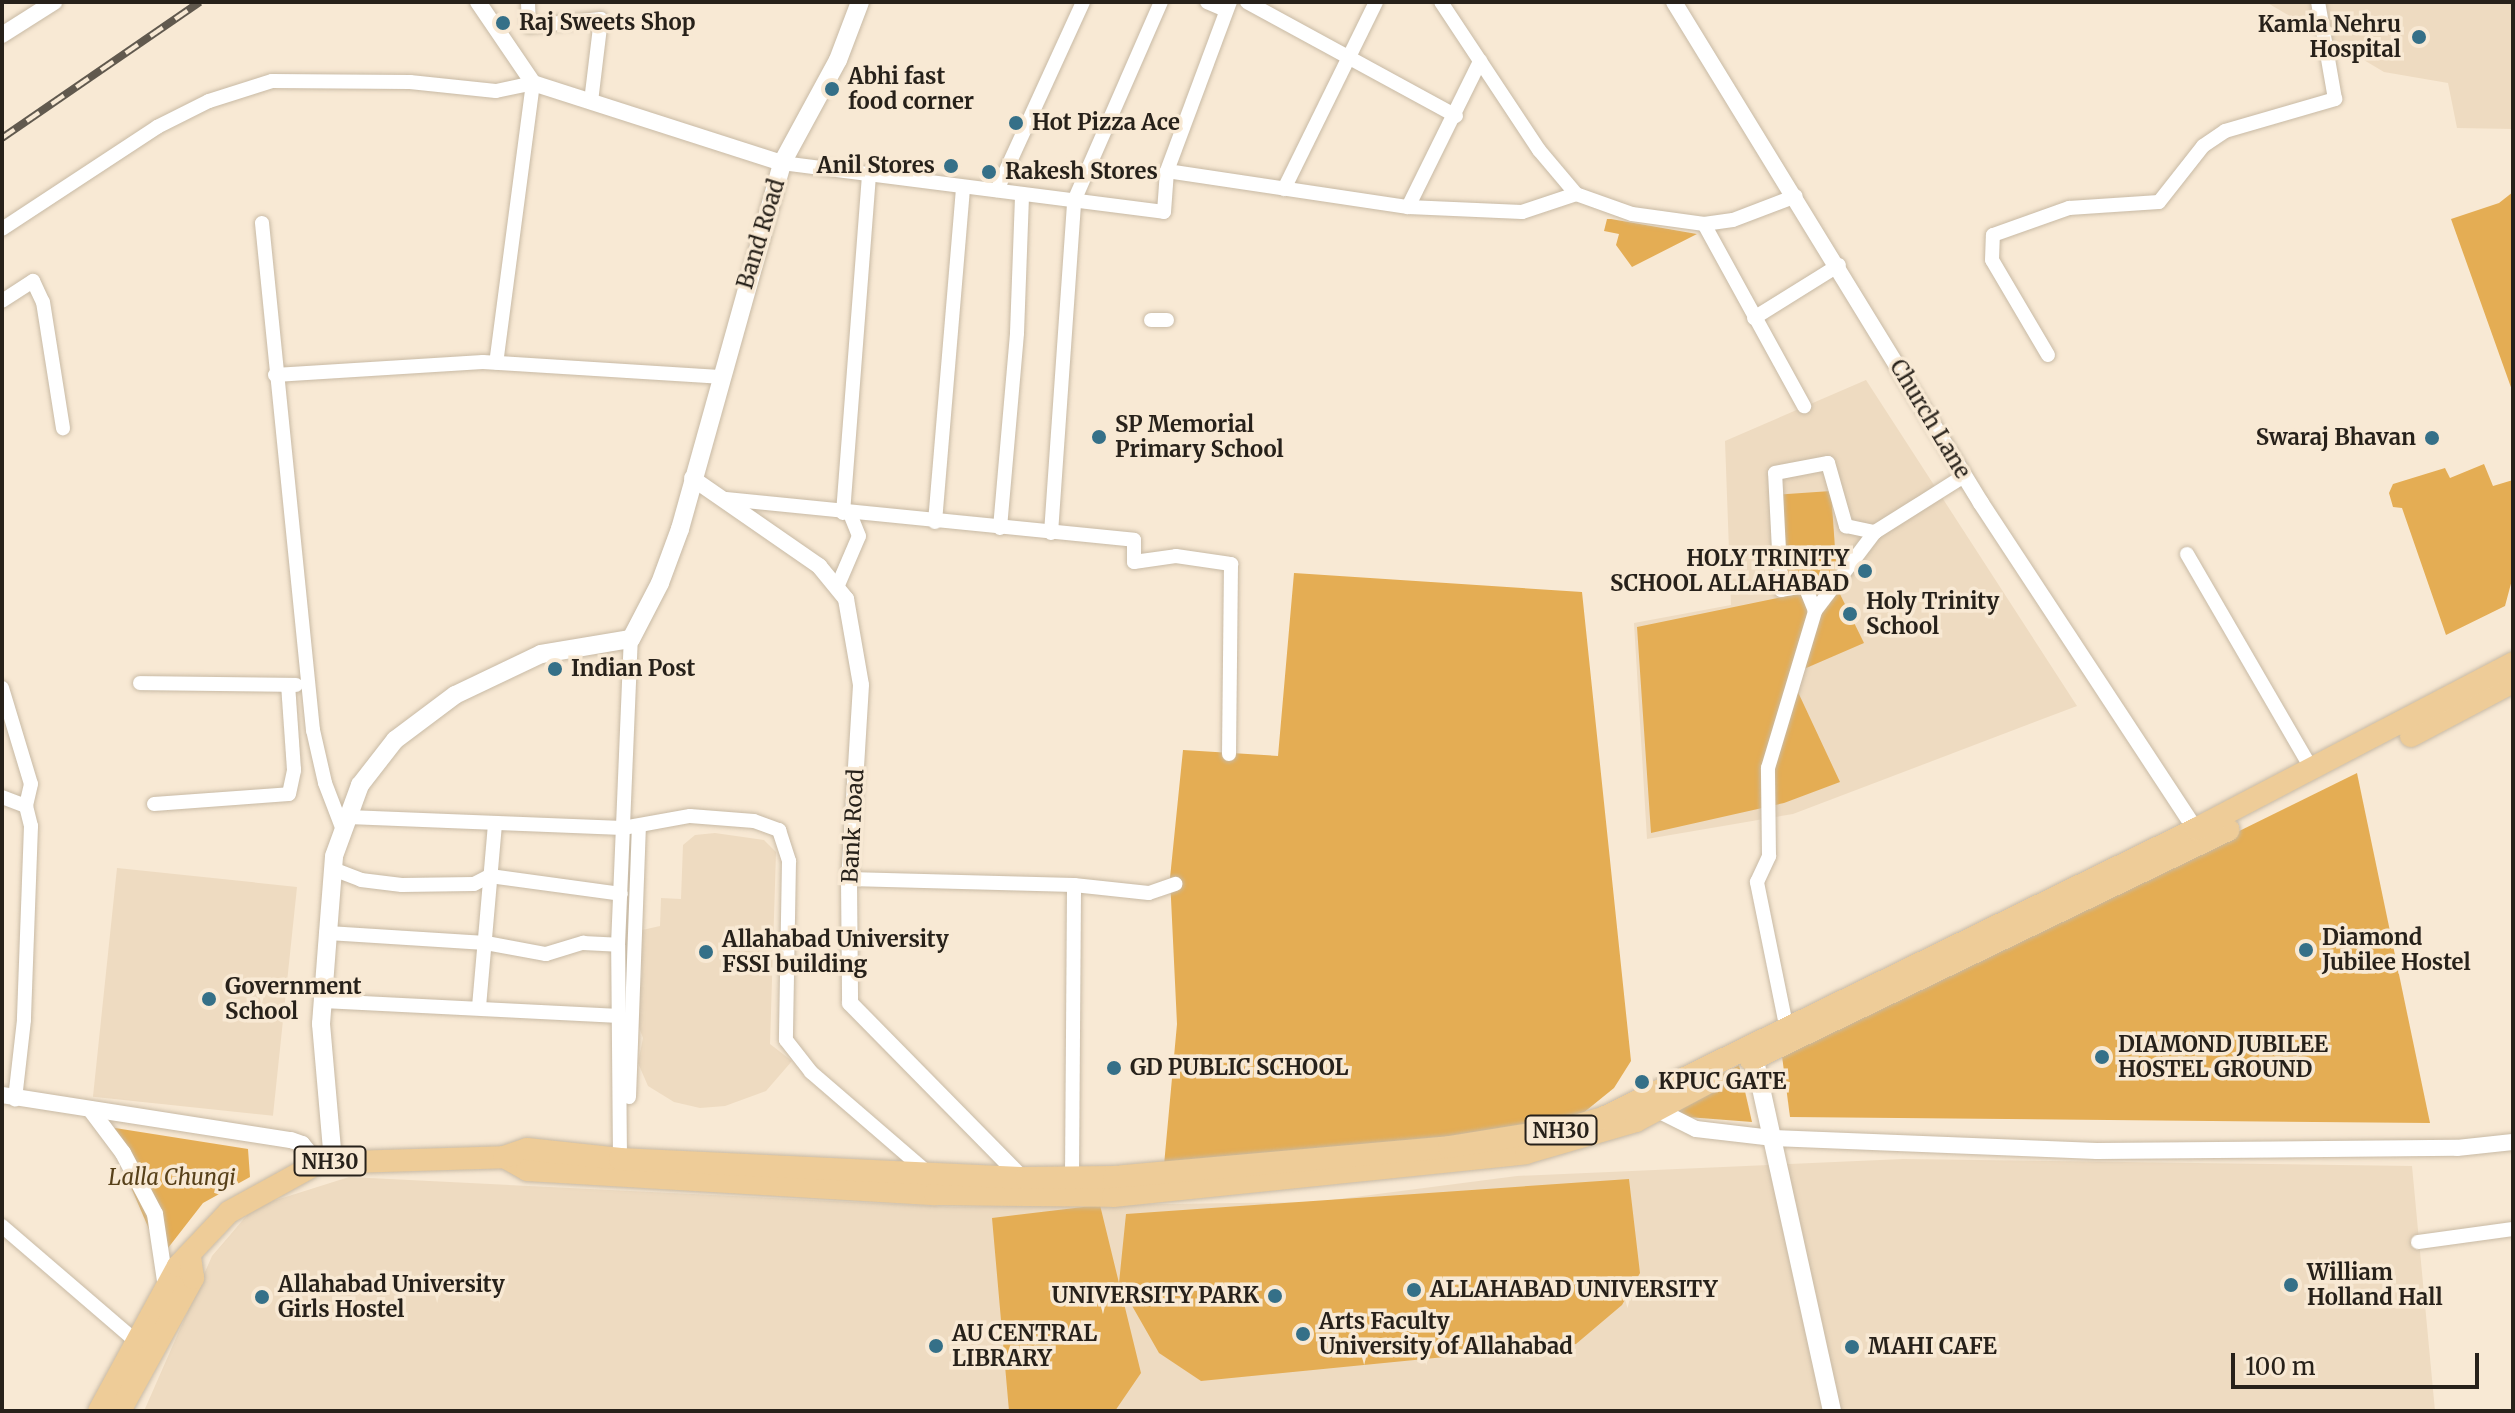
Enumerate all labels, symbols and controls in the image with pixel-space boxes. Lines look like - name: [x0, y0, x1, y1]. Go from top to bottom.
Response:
- place label: Raj Sweets Shop: [519, 10, 695, 36]
- place label: Kamla Nehru Hospital: [2258, 11, 2401, 62]
- marker: Raj Sweets Shop: [494, 14, 512, 32]
- marker: Kamla Nehru Hospital: [2408, 26, 2430, 48]
- place label: Abhi fast food corner: [848, 63, 974, 114]
- marker: Abhi fast food corner: [823, 80, 841, 98]
- place label: Hot Pizza Ace: [1032, 110, 1180, 136]
- marker: Hot Pizza Ace: [1007, 114, 1025, 132]
- place label: Anil Stores: [817, 153, 935, 179]
- marker: Anil Stores: [942, 157, 960, 175]
- place label: Rakesh Stores: [1005, 159, 1158, 185]
- marker: Rakesh Stores: [980, 163, 998, 181]
- street label: Band Road: [732, 176, 790, 292]
- street label: Church Lane: [1884, 355, 1976, 483]
- place label: SP Memorial Primary School: [1115, 411, 1284, 462]
- place label: Swaraj Bhavan: [2256, 425, 2416, 451]
- marker: SP Memorial Primary School: [1090, 428, 1108, 446]
- marker: Swaraj Bhavan: [2423, 429, 2441, 447]
- place label: HOLY TRINITY SCHOOL ALLAHABAD: [1610, 545, 1849, 596]
- marker: HOLY TRINITY SCHOOL ALLAHABAD: [1856, 562, 1874, 580]
- place label: Holy Trinity School: [1866, 588, 1999, 640]
- marker: Holy Trinity School: [1841, 605, 1859, 623]
- place label: Indian Post: [571, 656, 695, 682]
- marker: Indian Post: [546, 660, 564, 678]
- street label: Bank Road: [837, 768, 869, 884]
- place label: Diamond Jubilee Hostel: [2322, 924, 2471, 976]
- place label: Allahabad University FSSI building: [722, 926, 949, 978]
- marker: Diamond Jubilee Hostel: [2297, 941, 2315, 959]
- marker: Allahabad University FSSI building: [697, 943, 715, 961]
- place label: Government School: [225, 973, 362, 1024]
- marker: Government School: [200, 990, 218, 1008]
- place label: DIAMOND JUBILEE HOSTEL GROUND: [2118, 1031, 2328, 1082]
- marker: DIAMOND JUBILEE HOSTEL GROUND: [2093, 1048, 2111, 1066]
- place label: GD PUBLIC SCHOOL: [1130, 1055, 1349, 1081]
- marker: GD PUBLIC SCHOOL: [1105, 1059, 1123, 1077]
- place label: KPUC GATE: [1658, 1069, 1786, 1095]
- marker: KPUC GATE: [1633, 1073, 1651, 1091]
- road number: NH30: [1523, 1114, 1599, 1146]
- road number: NH30: [292, 1145, 368, 1177]
- park label: Lalla Chungi: [108, 1165, 236, 1191]
- place label: William Holland Hall: [2307, 1259, 2443, 1310]
- place label: Allahabad University Girls Hostel: [278, 1271, 505, 1322]
- marker: William Holland Hall: [2282, 1276, 2300, 1294]
- place label: ALLAHABAD UNIVERSITY: [1430, 1277, 1717, 1303]
- marker: ALLAHABAD UNIVERSITY: [1405, 1281, 1423, 1299]
- place label: UNIVERSITY PARK: [1052, 1283, 1259, 1309]
- marker: UNIVERSITY PARK: [1266, 1287, 1284, 1305]
- marker: Allahabad University Girls Hostel: [253, 1288, 271, 1306]
- place label: Arts Faculty University of Allahabad: [1319, 1308, 1573, 1360]
- place label: AU CENTRAL LIBRARY: [952, 1320, 1097, 1372]
- marker: Arts Faculty University of Allahabad: [1294, 1325, 1312, 1343]
- place label: MAHI CAFE: [1868, 1334, 1997, 1360]
- marker: AU CENTRAL LIBRARY: [927, 1337, 945, 1355]
- scale bar: [2235, 1337, 2483, 1387]
- marker: MAHI CAFE: [1843, 1338, 1861, 1356]
- text: 100 m: [2245, 1351, 2315, 1382]

